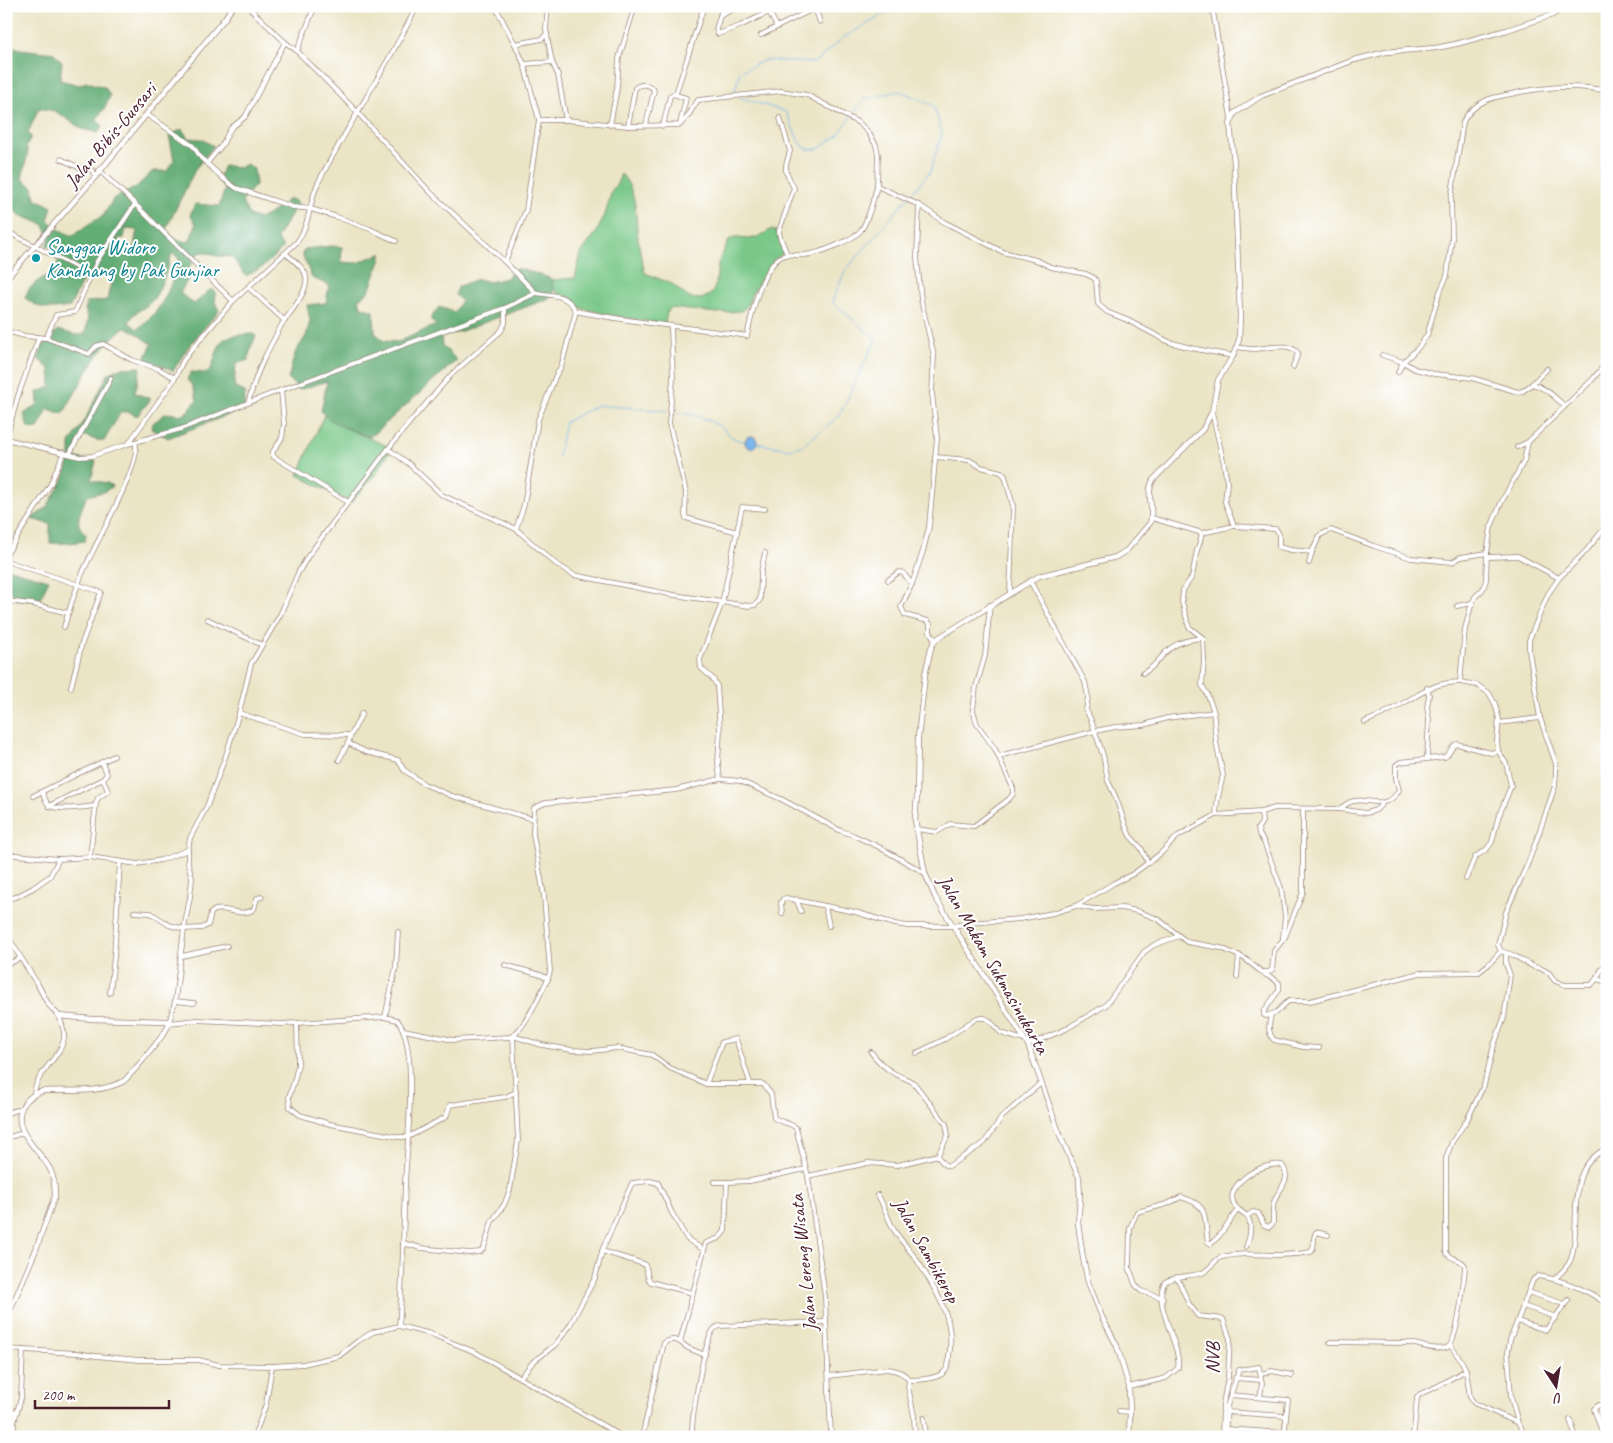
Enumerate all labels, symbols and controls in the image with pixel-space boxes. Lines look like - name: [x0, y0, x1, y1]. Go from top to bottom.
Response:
- street label: Jalan Bibis-Guosari: [58, 76, 163, 194]
- place label: Sanggar Widoro Kandhang by Pak Gunjiar: [46, 235, 220, 283]
- marker: Sanggar Widoro Kandhang by Pak Gunjiar: [30, 252, 42, 264]
- street label: Jalan Makam Sukmasinukarta: [932, 869, 1056, 1059]
- street label: Jalan Lereng Wisata: [784, 1192, 823, 1334]
- street label: Jalan Sambikerep: [887, 1192, 966, 1309]
- street label: NVB: [1200, 1340, 1225, 1374]
- north arrow: [1530, 1360, 1580, 1410]
- scale bar: [35, 1378, 169, 1410]
- text: 200 m: [42, 1386, 76, 1405]
- text: U: [1550, 1389, 1564, 1408]

